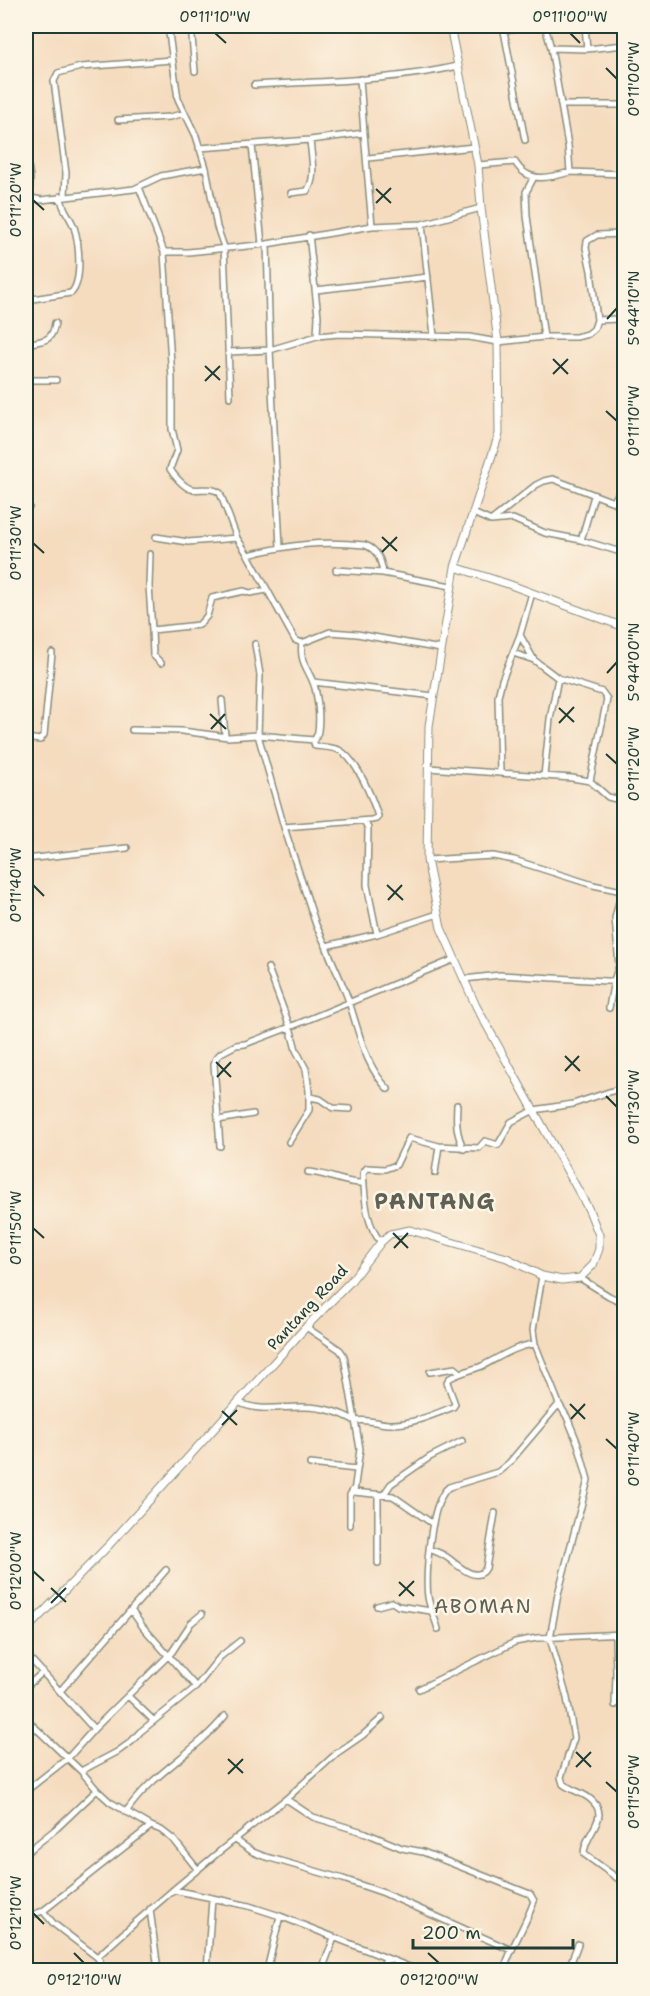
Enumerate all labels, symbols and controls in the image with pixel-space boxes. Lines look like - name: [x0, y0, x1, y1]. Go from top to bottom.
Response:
- text: 0°11'10"W: [179, 7, 251, 27]
- text: 0°11'00"W: [532, 7, 608, 27]
- text: 0°11'00"W: [624, 41, 644, 117]
- text: 0°11'20"W: [6, 162, 26, 238]
- text: 5°44'10"N: [624, 271, 644, 346]
- text: 0°11'10"W: [624, 385, 644, 457]
- text: 0°11'30"W: [6, 505, 26, 581]
- text: 5°44'00"N: [624, 622, 644, 702]
- text: 0°11'20"W: [624, 726, 644, 802]
- text: 0°11'40"W: [6, 847, 26, 923]
- text: 0°11'30"W: [624, 1069, 644, 1145]
- district label: PANTANG: [374, 1187, 496, 1216]
- text: 0°11'50"W: [6, 1191, 26, 1265]
- street label: Pantang Road: [262, 1260, 352, 1355]
- text: 0°11'40"W: [624, 1411, 644, 1487]
- text: 0°12'00"W: [6, 1531, 26, 1611]
- district label: ABOMAN: [434, 1593, 532, 1619]
- text: 0°11'50"W: [624, 1755, 644, 1829]
- text: 0°12'10"W: [6, 1875, 26, 1951]
- scale bar: [413, 1912, 574, 1950]
- text: 200 m: [422, 1921, 481, 1945]
- text: 0°12'10"W: [46, 1970, 122, 1990]
- text: 0°12'00"W: [399, 1970, 479, 1990]

